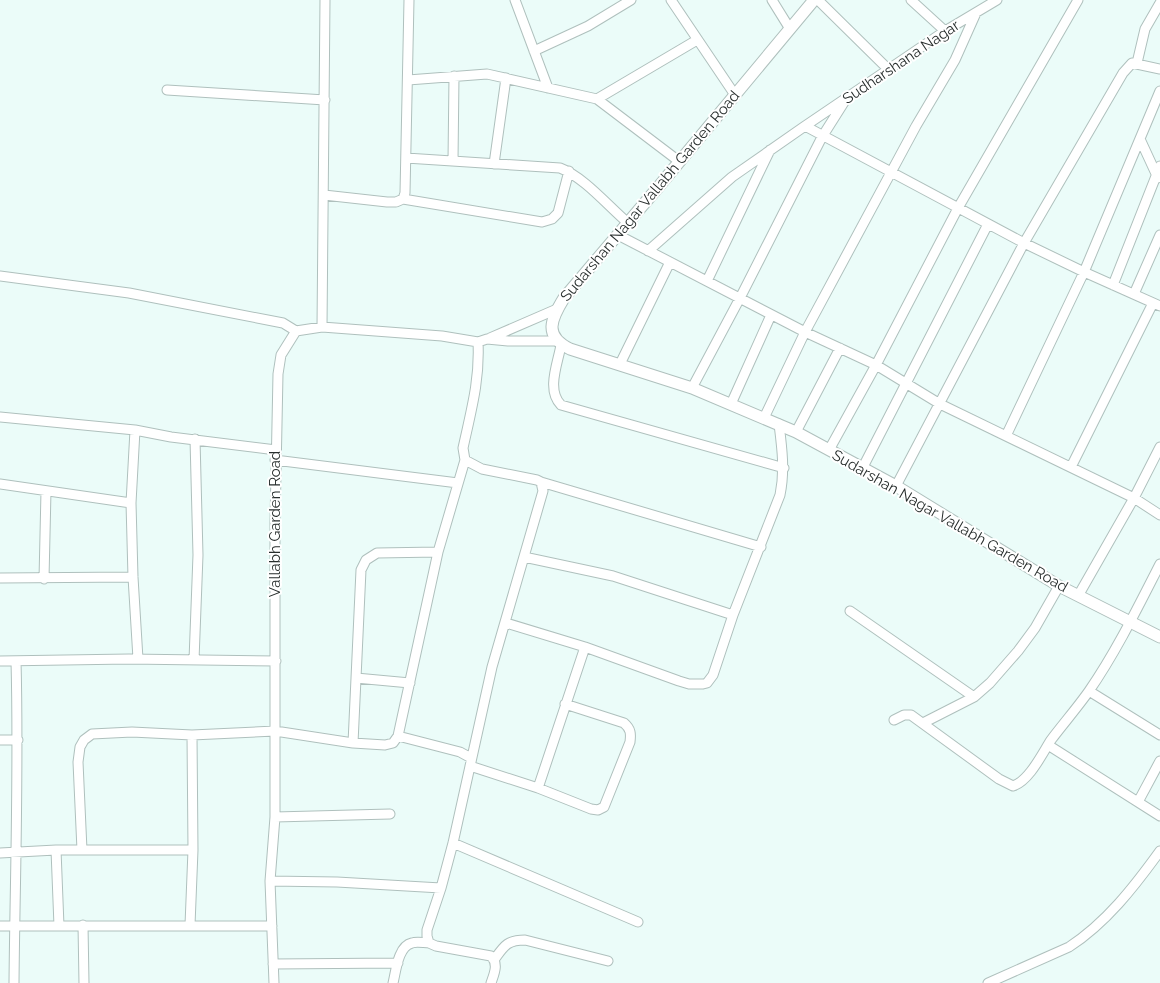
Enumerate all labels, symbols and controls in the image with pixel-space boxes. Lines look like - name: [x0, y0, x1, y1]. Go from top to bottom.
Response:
- street label: Sudharshana Nagar: [839, 16, 963, 108]
- street label: Sudarshan Nagar Vallabh Garden Road: [557, 87, 743, 305]
- street label: Sudarshan Nagar Vallabh Garden Road: [829, 446, 1071, 596]
- street label: Vallabh Garden Road: [266, 451, 284, 597]

